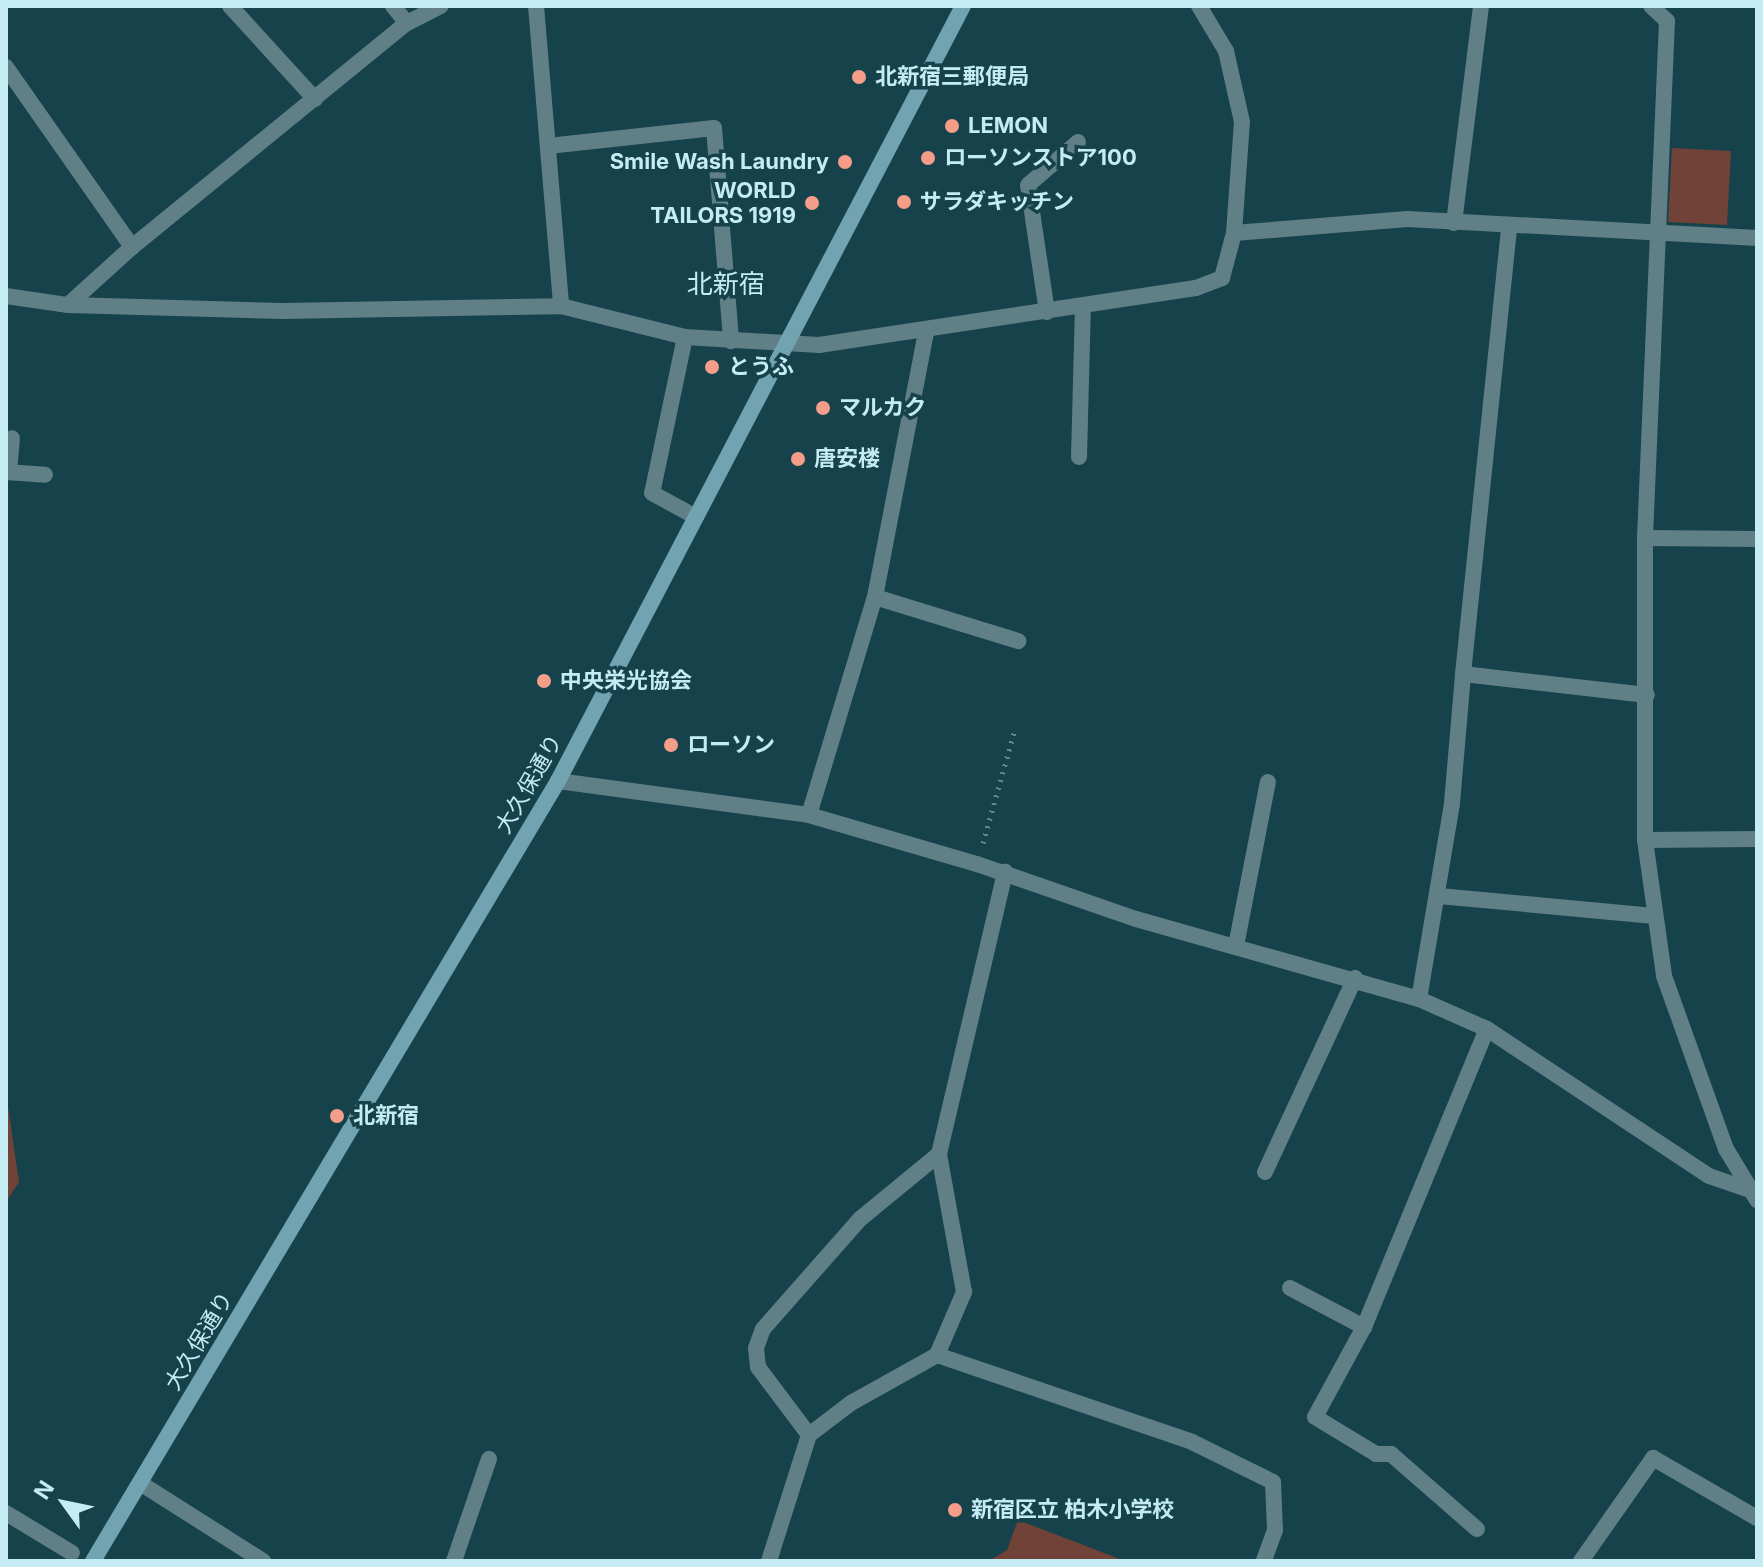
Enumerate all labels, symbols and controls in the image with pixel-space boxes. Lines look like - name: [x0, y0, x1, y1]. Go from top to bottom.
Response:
- place label: 北新宿三郵便局: [875, 64, 1029, 90]
- marker: 北新宿三郵便局: [850, 68, 868, 86]
- place label: LEMON: [968, 113, 1048, 139]
- marker: LEMON: [943, 117, 961, 135]
- place label: ローソンストア100: [944, 145, 1137, 171]
- place label: Smile Wash Laundry: [610, 149, 829, 175]
- marker: ローソンストア100: [919, 149, 937, 167]
- marker: Smile Wash Laundry: [836, 153, 854, 171]
- place label: WORLD TAILORS 1919: [650, 177, 796, 228]
- place label: サラダキッチン: [920, 189, 1074, 215]
- marker: サラダキッチン: [895, 193, 913, 211]
- marker: WORLD TAILORS 1919: [803, 194, 821, 212]
- district label: 北新宿: [687, 268, 765, 300]
- place label: とうふ: [728, 354, 794, 380]
- marker: とうふ: [703, 358, 721, 376]
- place label: マルカク: [839, 395, 927, 421]
- marker: マルカク: [814, 399, 832, 417]
- place label: 唐安楼: [814, 446, 880, 472]
- marker: 唐安楼: [789, 450, 807, 468]
- place label: 中央栄光協会: [560, 668, 692, 694]
- marker: 中央栄光協会: [535, 672, 553, 690]
- street label: 大久保通り: [490, 730, 568, 838]
- place label: ローソン: [687, 732, 775, 758]
- marker: ローソン: [662, 736, 680, 754]
- place label: 北新宿: [353, 1103, 419, 1129]
- marker: 北新宿: [328, 1107, 346, 1125]
- street label: 大久保通り: [159, 1287, 239, 1395]
- north arrow: [24, 1463, 104, 1543]
- text: N: [28, 1476, 59, 1504]
- place label: 新宿区立 柏木小学校: [971, 1497, 1174, 1523]
- marker: 新宿区立 柏木小学校: [946, 1501, 964, 1519]

